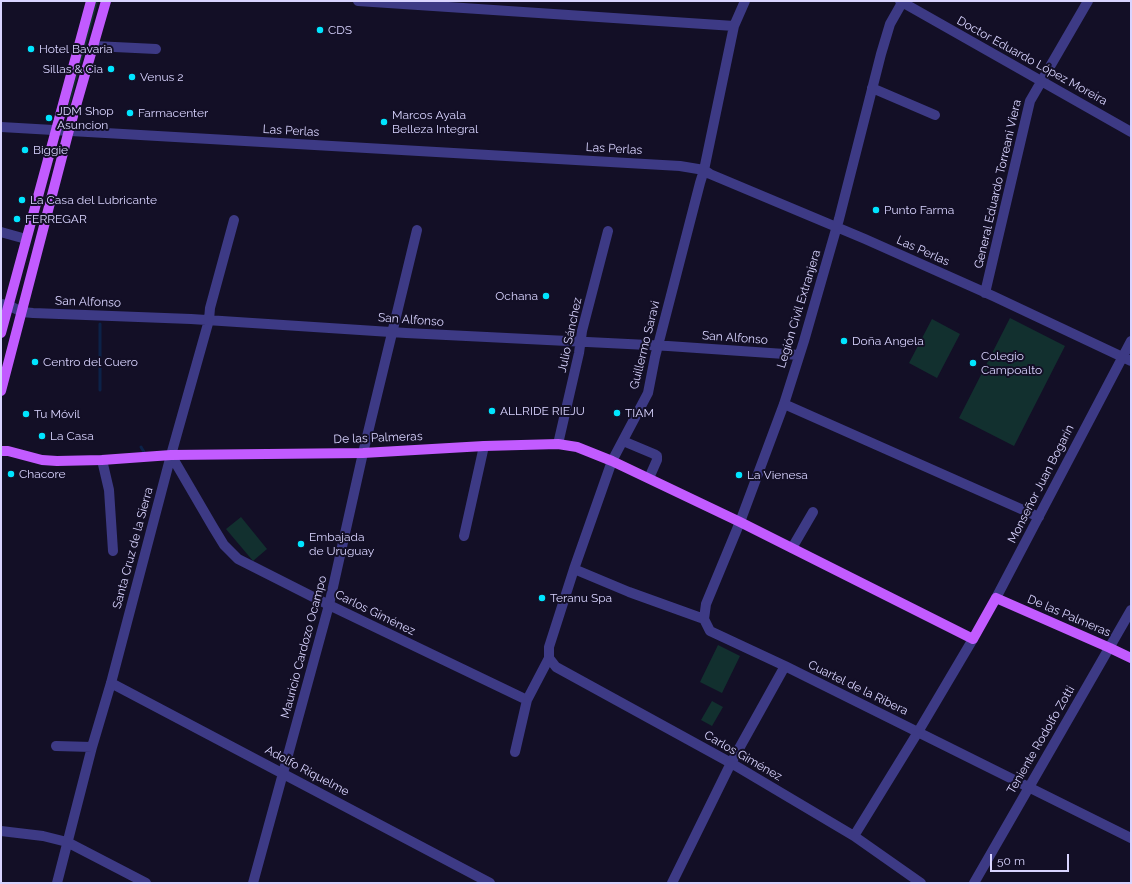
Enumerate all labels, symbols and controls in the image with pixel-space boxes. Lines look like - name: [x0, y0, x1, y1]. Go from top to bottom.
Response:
- street label: Doctor Eduardo López Moreira: [954, 14, 1110, 108]
- place label: CDS: [328, 23, 352, 37]
- marker: CDS: [315, 25, 325, 35]
- place label: Hotel Bavaria: [39, 42, 113, 56]
- marker: Hotel Bavaria: [26, 44, 36, 54]
- place label: Sillas & Cia: [43, 62, 103, 76]
- marker: Sillas & Cia: [106, 64, 116, 74]
- place label: Venus 2: [140, 70, 184, 84]
- marker: Venus 2: [127, 72, 137, 82]
- street label: General Eduardo Torreani Viera: [972, 98, 1024, 270]
- place label: JDM Shop Asuncion: [57, 104, 114, 132]
- place label: Farmacenter: [138, 106, 208, 120]
- marker: Farmacenter: [125, 108, 135, 118]
- place label: Marcos Ayala Belleza Integral: [392, 108, 478, 136]
- marker: JDM Shop Asuncion: [44, 113, 54, 123]
- marker: Marcos Ayala Belleza Integral: [379, 117, 389, 127]
- street label: Las Perlas: [262, 122, 320, 140]
- street label: Las Perlas: [585, 140, 643, 158]
- place label: Biggie: [33, 143, 68, 157]
- marker: Biggie: [20, 145, 30, 155]
- place label: La Casa del Lubricante: [30, 193, 157, 207]
- marker: La Casa del Lubricante: [17, 195, 27, 205]
- place label: Punto Farma: [884, 203, 954, 217]
- marker: Punto Farma: [871, 205, 881, 215]
- place label: FERREGAR: [25, 212, 87, 226]
- marker: FERREGAR: [12, 214, 22, 224]
- street label: Las Perlas: [894, 233, 952, 269]
- street label: Legión Civil Extranjera: [774, 248, 824, 370]
- place label: Ochana: [495, 289, 538, 303]
- marker: Ochana: [541, 291, 551, 301]
- street label: San Alfonso: [55, 294, 121, 310]
- street label: Julio Sánchez: [555, 296, 585, 374]
- street label: Guillermo Saravi: [627, 299, 663, 391]
- street label: San Alfonso: [378, 311, 444, 329]
- street label: San Alfonso: [702, 329, 768, 347]
- place label: Doña Angela: [852, 334, 924, 348]
- marker: Doña Angela: [839, 336, 849, 346]
- place label: Colegio Campoalto: [981, 349, 1042, 377]
- place label: Centro del Cuero: [43, 355, 138, 369]
- marker: Centro del Cuero: [30, 357, 40, 367]
- marker: Colegio Campoalto: [968, 358, 978, 368]
- place label: ALLRIDE RIEJU: [500, 404, 585, 418]
- marker: ALLRIDE RIEJU: [487, 406, 497, 416]
- place label: TIAM: [625, 406, 654, 420]
- place label: Tu Móvil: [34, 407, 80, 421]
- marker: TIAM: [612, 408, 622, 418]
- marker: Tu Móvil: [21, 409, 31, 419]
- street label: Monseñor Juan Bogarín: [1005, 422, 1077, 546]
- place label: La Casa: [50, 429, 94, 443]
- street label: De las Palmeras: [333, 429, 423, 447]
- marker: La Casa: [37, 431, 47, 441]
- place label: Chacore: [19, 467, 65, 481]
- place label: La Vienesa: [747, 468, 808, 482]
- marker: Chacore: [6, 469, 16, 479]
- marker: La Vienesa: [734, 470, 744, 480]
- street label: Santa Cruz de la Sierra: [110, 486, 156, 610]
- place label: Embajada de Uruguay: [309, 530, 374, 558]
- marker: Embajada de Uruguay: [296, 539, 306, 549]
- street label: Mauricio Cardozo Ocampo: [278, 574, 330, 720]
- street label: Carlos Giménez: [333, 587, 417, 639]
- place label: Teranu Spa: [550, 591, 612, 605]
- street label: De las Palmeras: [1025, 592, 1113, 640]
- marker: Teranu Spa: [537, 593, 547, 603]
- street label: Cuartel de la Ribera: [806, 658, 910, 718]
- street label: Teniente Rodolfo Zotti: [1004, 683, 1078, 797]
- street label: Carlos Giménez: [702, 728, 784, 784]
- street label: Adolfo Riquelme: [263, 743, 351, 799]
- scale bar: [992, 846, 1071, 872]
- text: 50 m: [997, 854, 1025, 868]

